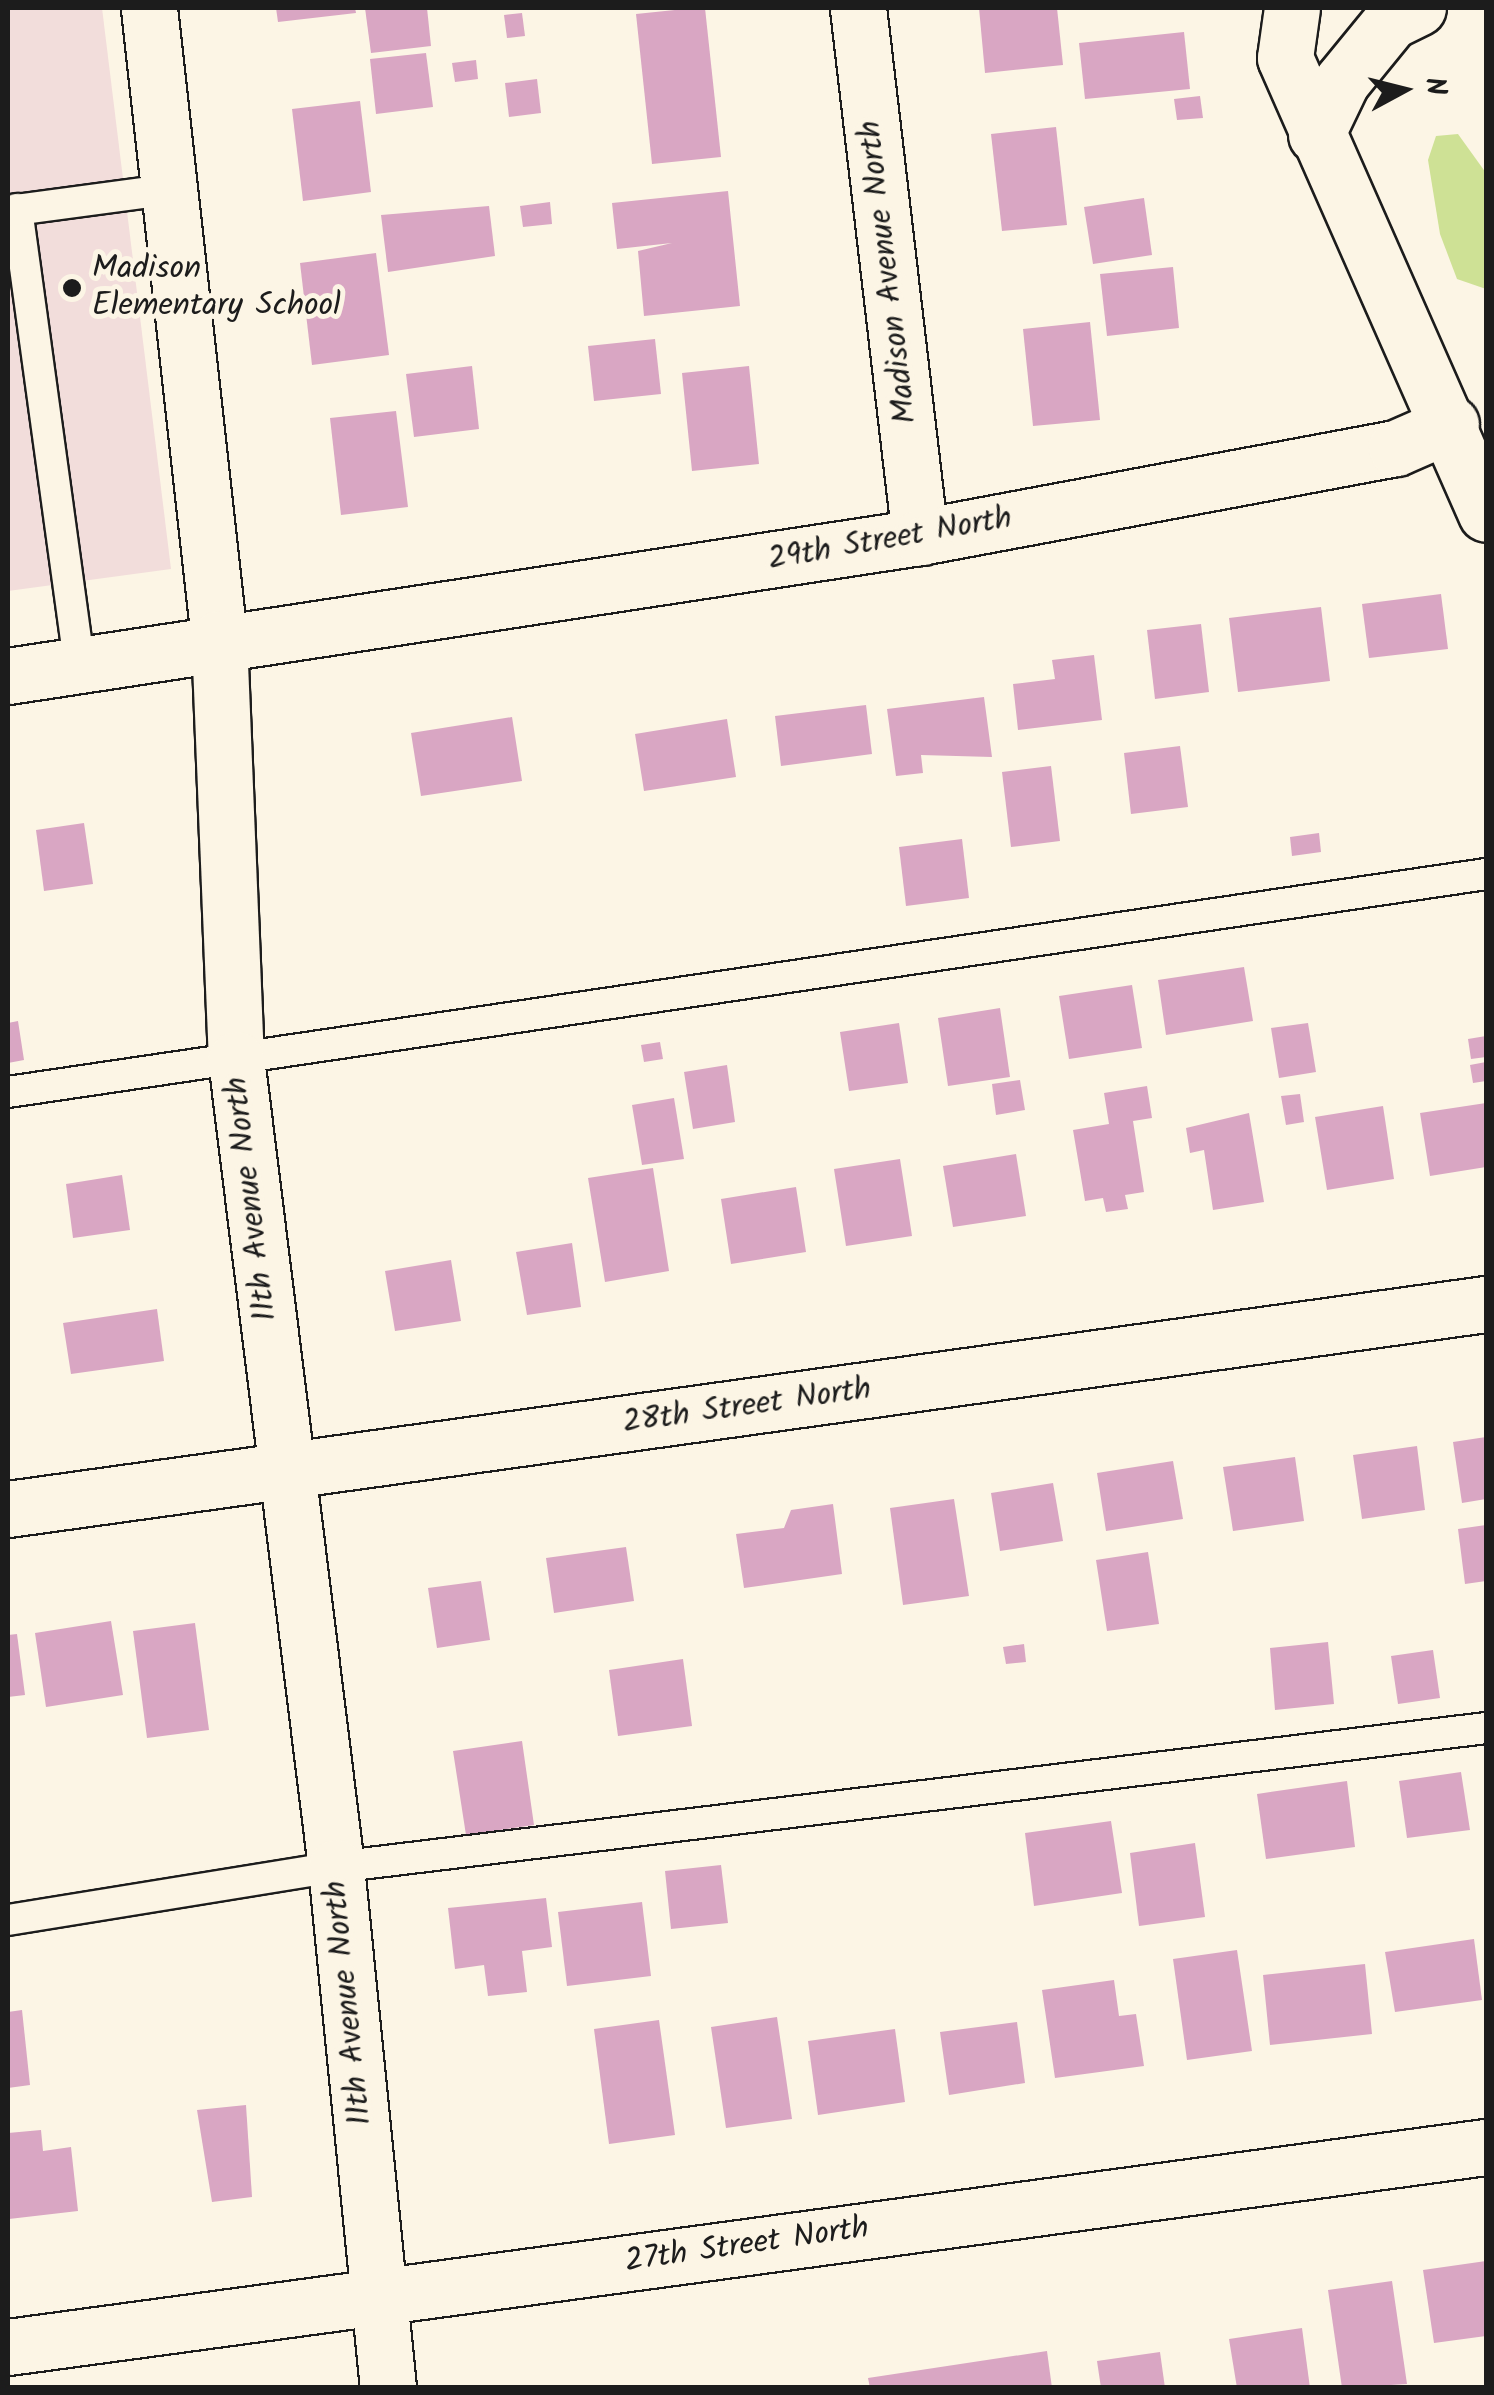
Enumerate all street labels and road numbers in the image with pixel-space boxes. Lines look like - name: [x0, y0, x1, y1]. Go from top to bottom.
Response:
- street label: Madison Avenue North: [851, 118, 927, 426]
- street label: 29th Street North: [765, 500, 1015, 580]
- street label: 11th Avenue North: [218, 1075, 286, 1323]
- street label: 28th Street North: [620, 1371, 874, 1443]
- street label: 11th Avenue North: [317, 1879, 381, 2127]
- street label: 27th Street North: [623, 2210, 871, 2282]

